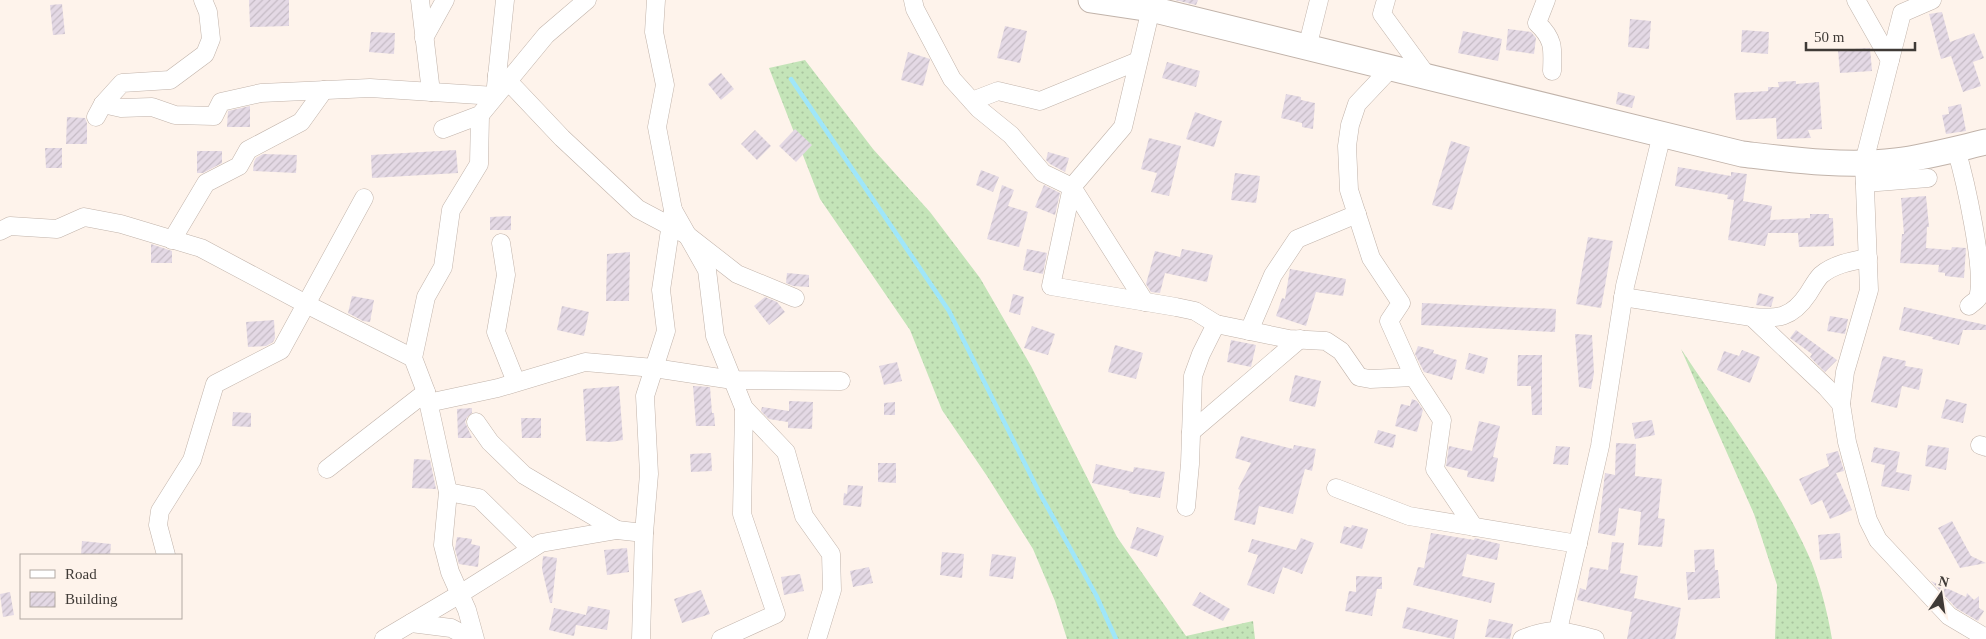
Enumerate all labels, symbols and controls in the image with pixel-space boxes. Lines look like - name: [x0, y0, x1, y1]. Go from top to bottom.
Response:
- scale bar: [1806, 20, 1915, 52]
- text: 50 m: [1814, 29, 1845, 45]
- legend: [20, 554, 182, 619]
- text: Road: [65, 566, 97, 582]
- north arrow: [1916, 569, 1966, 619]
- text: N: [1937, 573, 1950, 590]
- text: Building: [65, 591, 118, 607]

